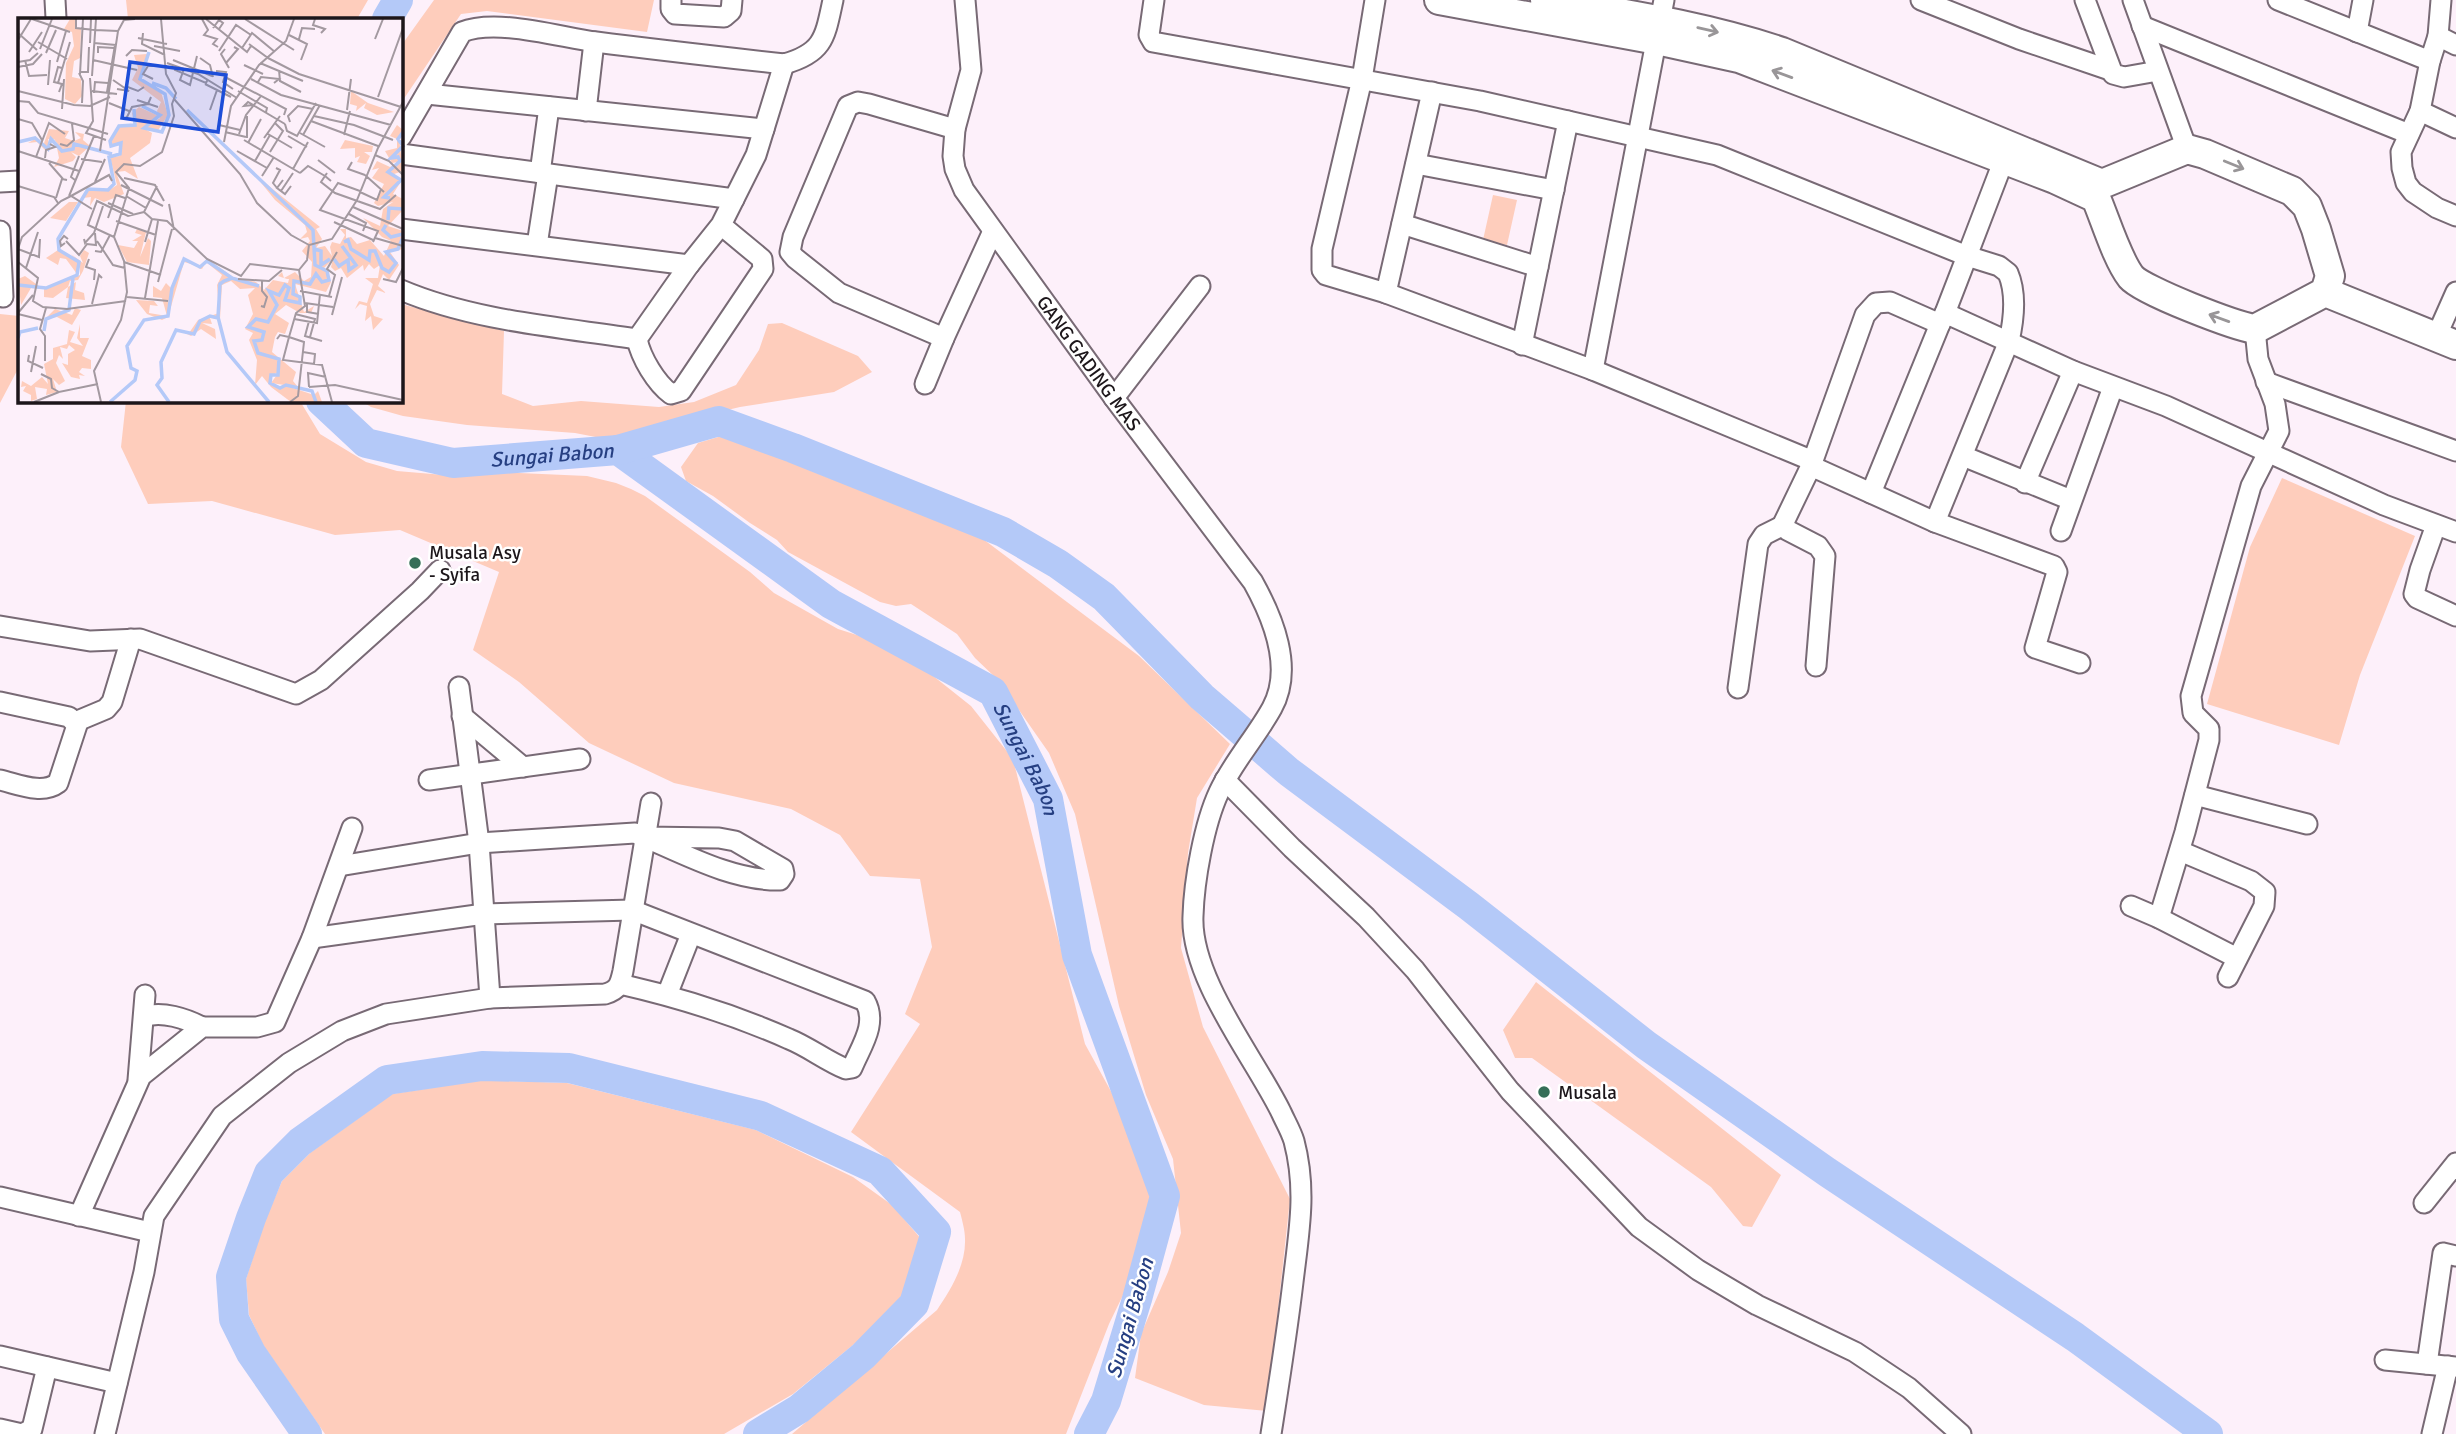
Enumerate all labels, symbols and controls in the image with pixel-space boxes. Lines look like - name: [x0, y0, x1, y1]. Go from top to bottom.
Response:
- inset map: [18, 18, 402, 402]
- one-way arrow: [1696, 24, 1719, 37]
- one-way arrow: [1771, 66, 1793, 79]
- one-way arrow: [2223, 160, 2244, 173]
- street label: GANG GADING MAS: [1031, 291, 1146, 436]
- one-way arrow: [2209, 311, 2231, 323]
- water label: Sungai Babon: [489, 437, 615, 473]
- place label: Musala Asy - Syifa: [429, 541, 521, 587]
- marker: Musala Asy - Syifa: [407, 555, 423, 571]
- water label: Sungai Babon: [987, 697, 1064, 818]
- place label: Musala: [1558, 1081, 1617, 1105]
- marker: Musala: [1536, 1084, 1552, 1100]
- water label: Sungai Babon: [1100, 1255, 1160, 1381]

